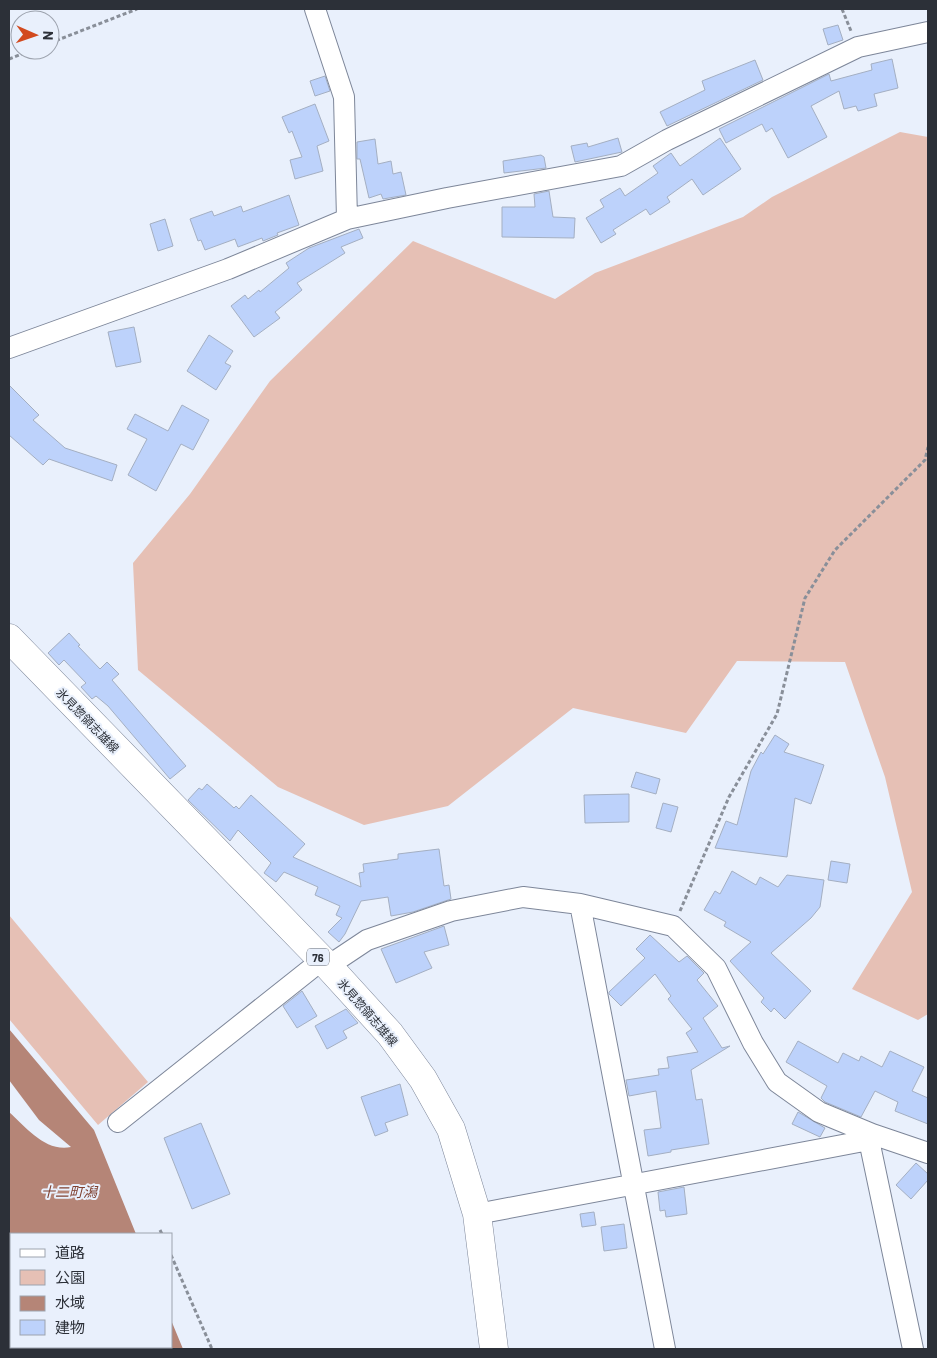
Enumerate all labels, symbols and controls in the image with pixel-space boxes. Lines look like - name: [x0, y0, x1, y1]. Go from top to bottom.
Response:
- north arrow: [10, 10, 60, 60]
- text: N: [40, 31, 57, 40]
- street label: 氷見惣領志雄線: [54, 685, 122, 755]
- road number: 76: [307, 949, 329, 966]
- street label: 氷見惣領志雄線: [335, 976, 401, 1048]
- water label: 十二町潟: [41, 1183, 99, 1200]
- legend: [10, 1233, 172, 1348]
- text: 道路: [55, 1243, 85, 1261]
- text: 公園: [55, 1268, 85, 1286]
- text: 水域: [55, 1293, 85, 1311]
- text: 建物: [55, 1318, 85, 1336]

